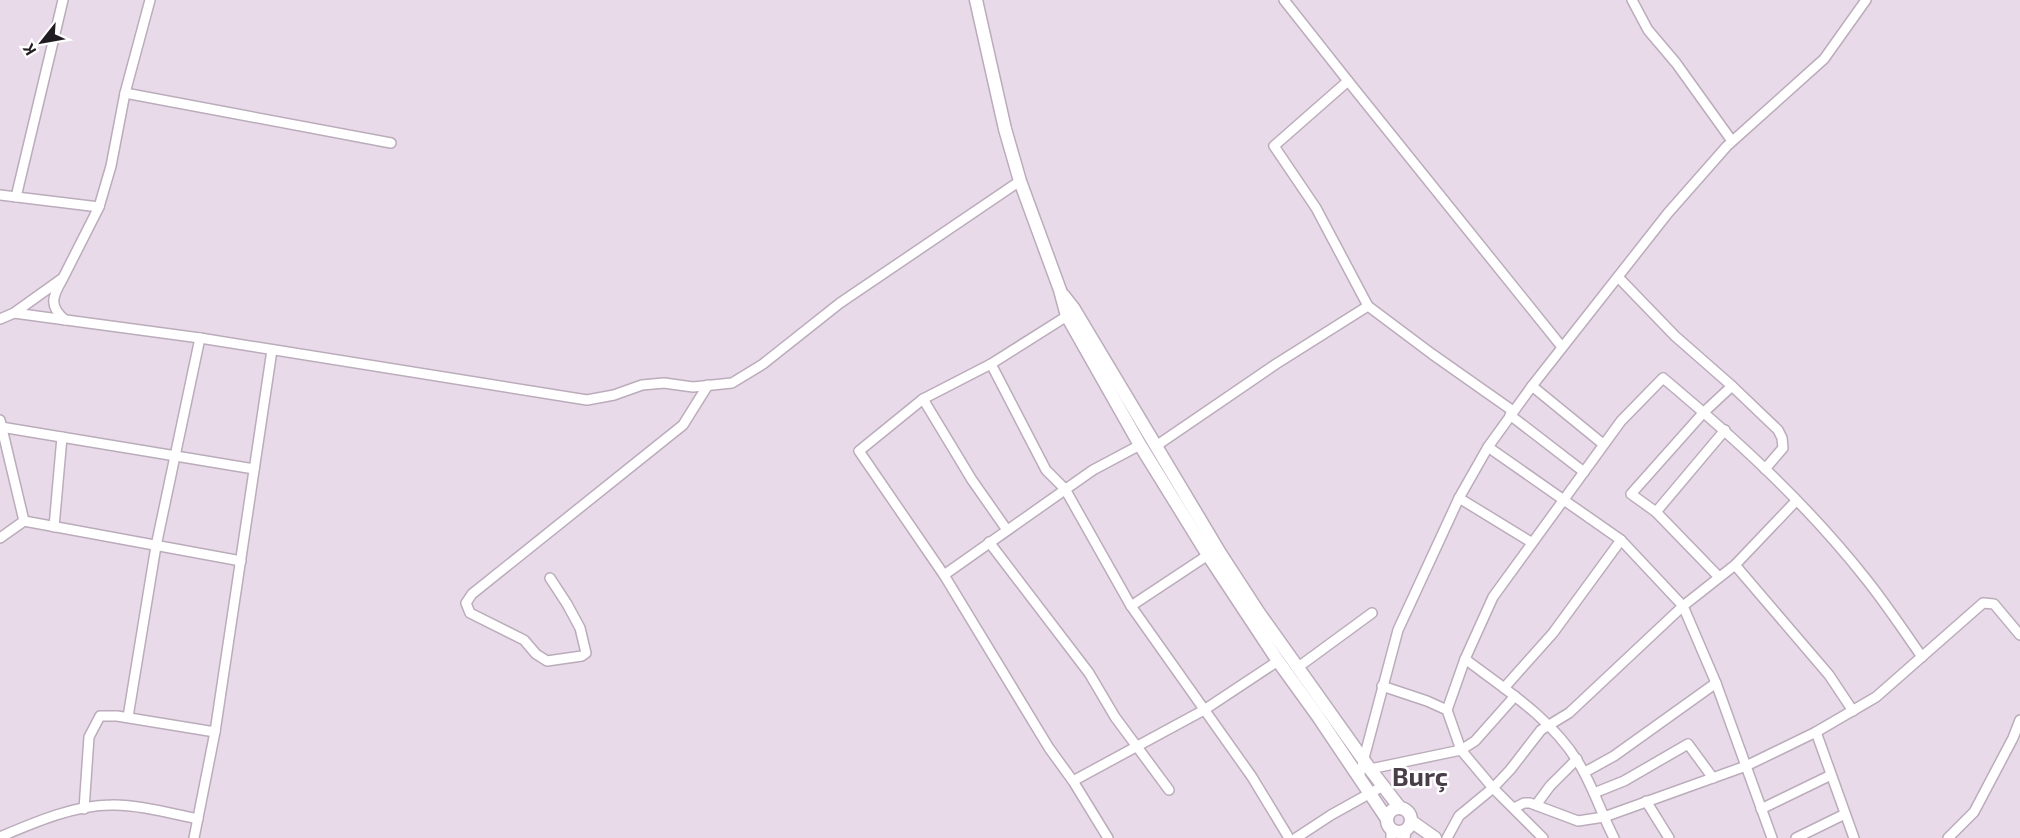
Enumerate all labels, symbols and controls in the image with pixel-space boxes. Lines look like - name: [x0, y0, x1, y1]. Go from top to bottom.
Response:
- north arrow: [12, 12, 72, 72]
- text: K: [18, 40, 39, 59]
- district label: Burç: [1392, 760, 1448, 793]

